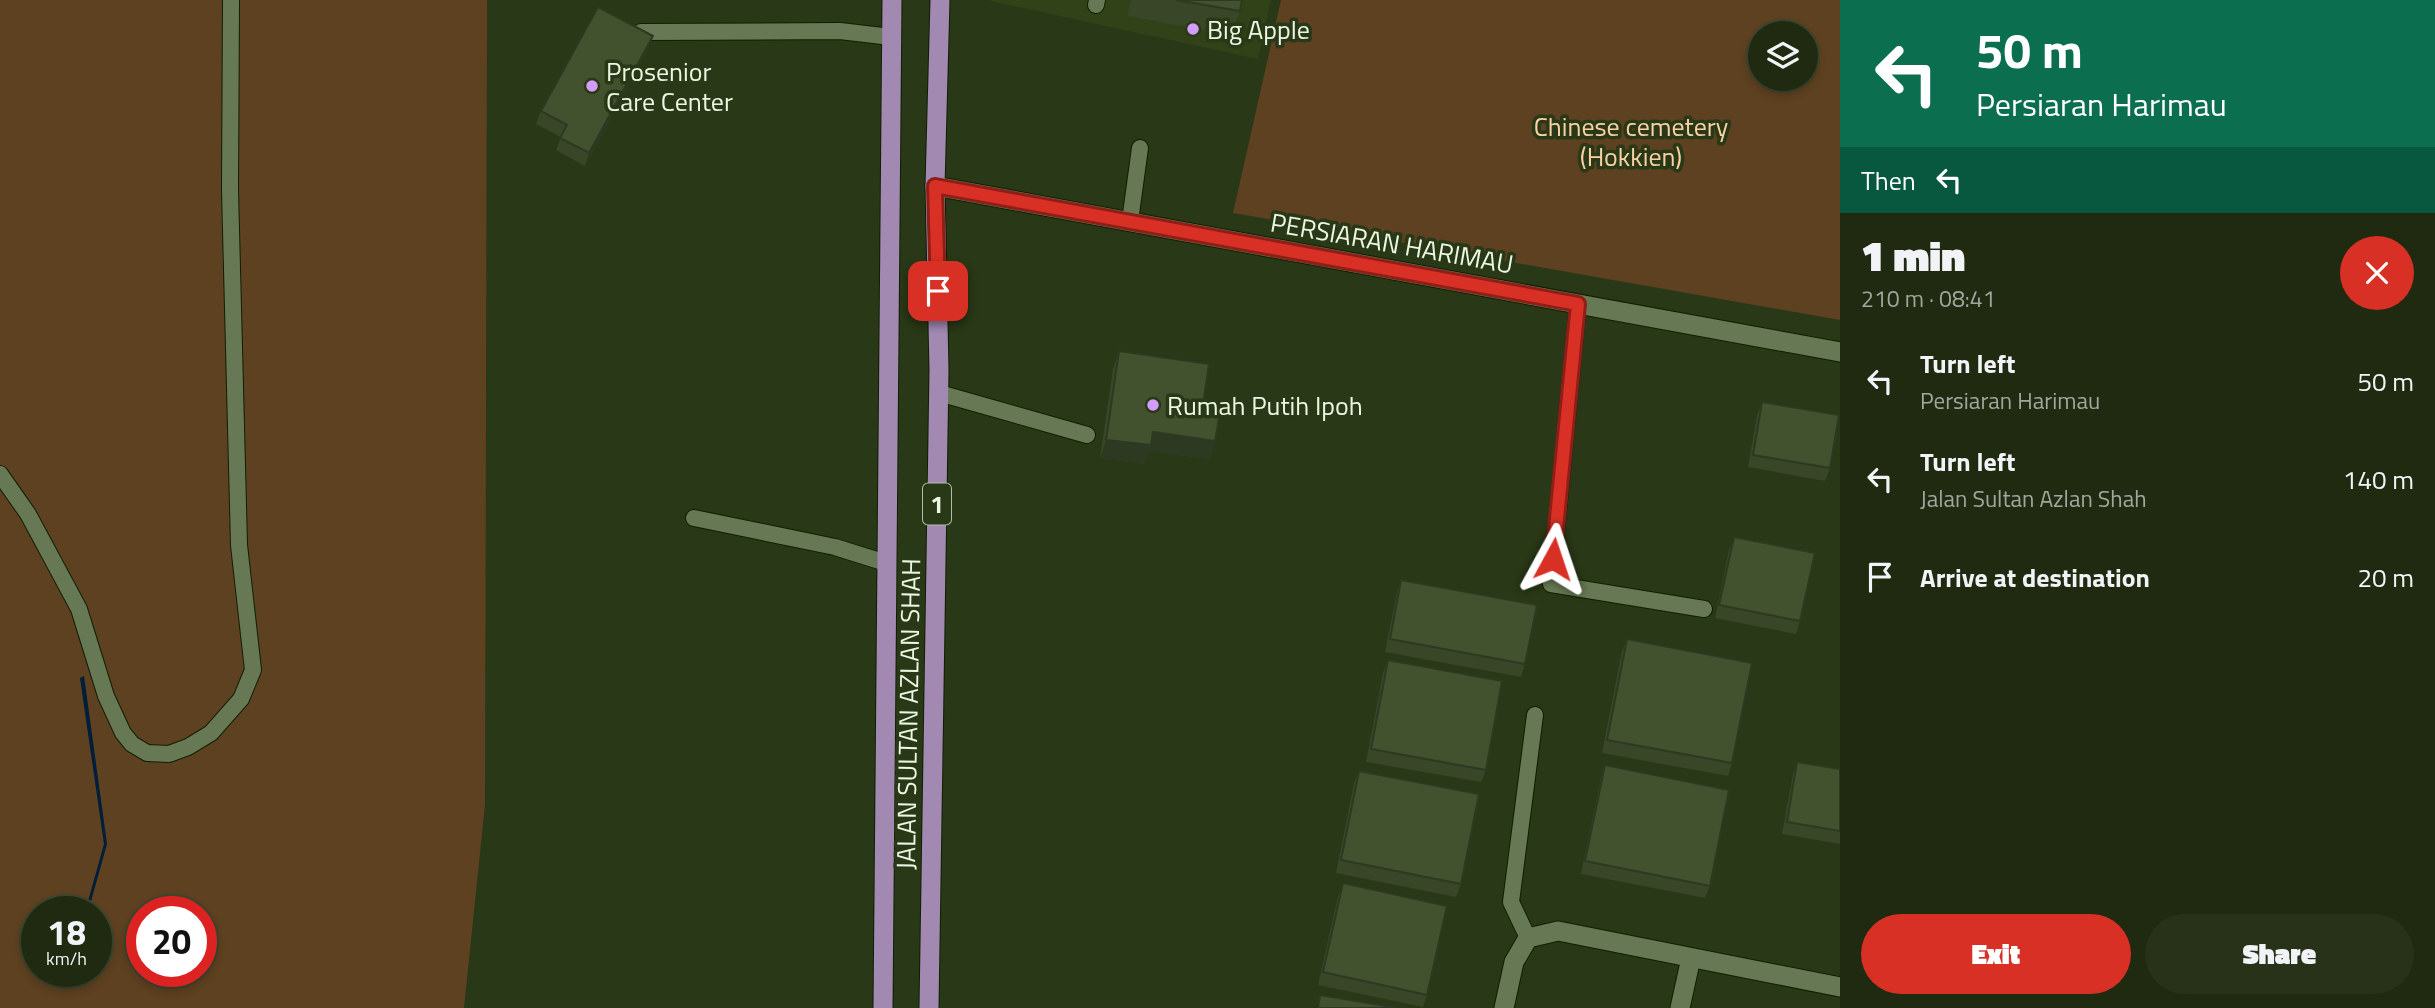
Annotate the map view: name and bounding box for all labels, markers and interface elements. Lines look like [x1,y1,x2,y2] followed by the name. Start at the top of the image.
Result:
[1207,10,1310,49] place label: Big Apple
[1976,12,2083,87] text: 50 m
[1185,21,1201,37] marker: Big Apple
[1748,21,1818,91] map controls
[1748,21,1818,91] button: layers
[1861,28,1952,119] icon: left
[606,52,733,121] place label: Prosenior Care Center
[584,78,600,94] marker: Prosenior Care Center
[1976,80,2227,128] text: Persiaran Harimau
[1534,107,1728,176] park label: Chinese cemetery (Hokkien)
[1861,161,1916,200] text: Then
[1930,161,1968,199] icon: left
[1268,202,1516,284] street label: PERSIARAN HARIMAU
[1861,223,1965,287] text: 1 min
[2340,236,2414,310] button: close
[908,261,968,321] pin
[919,272,957,310] icon: arrive
[1861,281,1996,316] text: 210 m · 08:41
[1920,344,2015,383] text: Turn left
[1861,362,1899,400] icon: left
[2357,362,2414,401] text: 50 m
[1920,383,2100,418] text: Persiaran Harimau
[1167,386,1363,425] place label: Rumah Putih Ipoh
[1145,397,1161,413] marker: Rumah Putih Ipoh
[1920,442,2015,481] text: Turn left
[1861,460,1899,498] icon: left
[2343,460,2414,499] text: 140 m
[1920,481,2147,516] text: Jalan Sultan Azlan Shah
[923,484,951,524] road number: 1
[1516,522,1590,596] position arrow
[886,558,930,870] street label: JALAN SULTAN AZLAN SHAH
[1861,558,1899,596] icon: arrive
[1920,558,2150,597] text: Arrive at destination
[2357,558,2414,597] text: 20 m
[126,896,217,987] speed limit sign: 20
[47,905,86,959] text: 18
[1861,914,2131,994] button: Exit
[2145,914,2414,994] button: Share
[46,945,87,972] text: km/h

